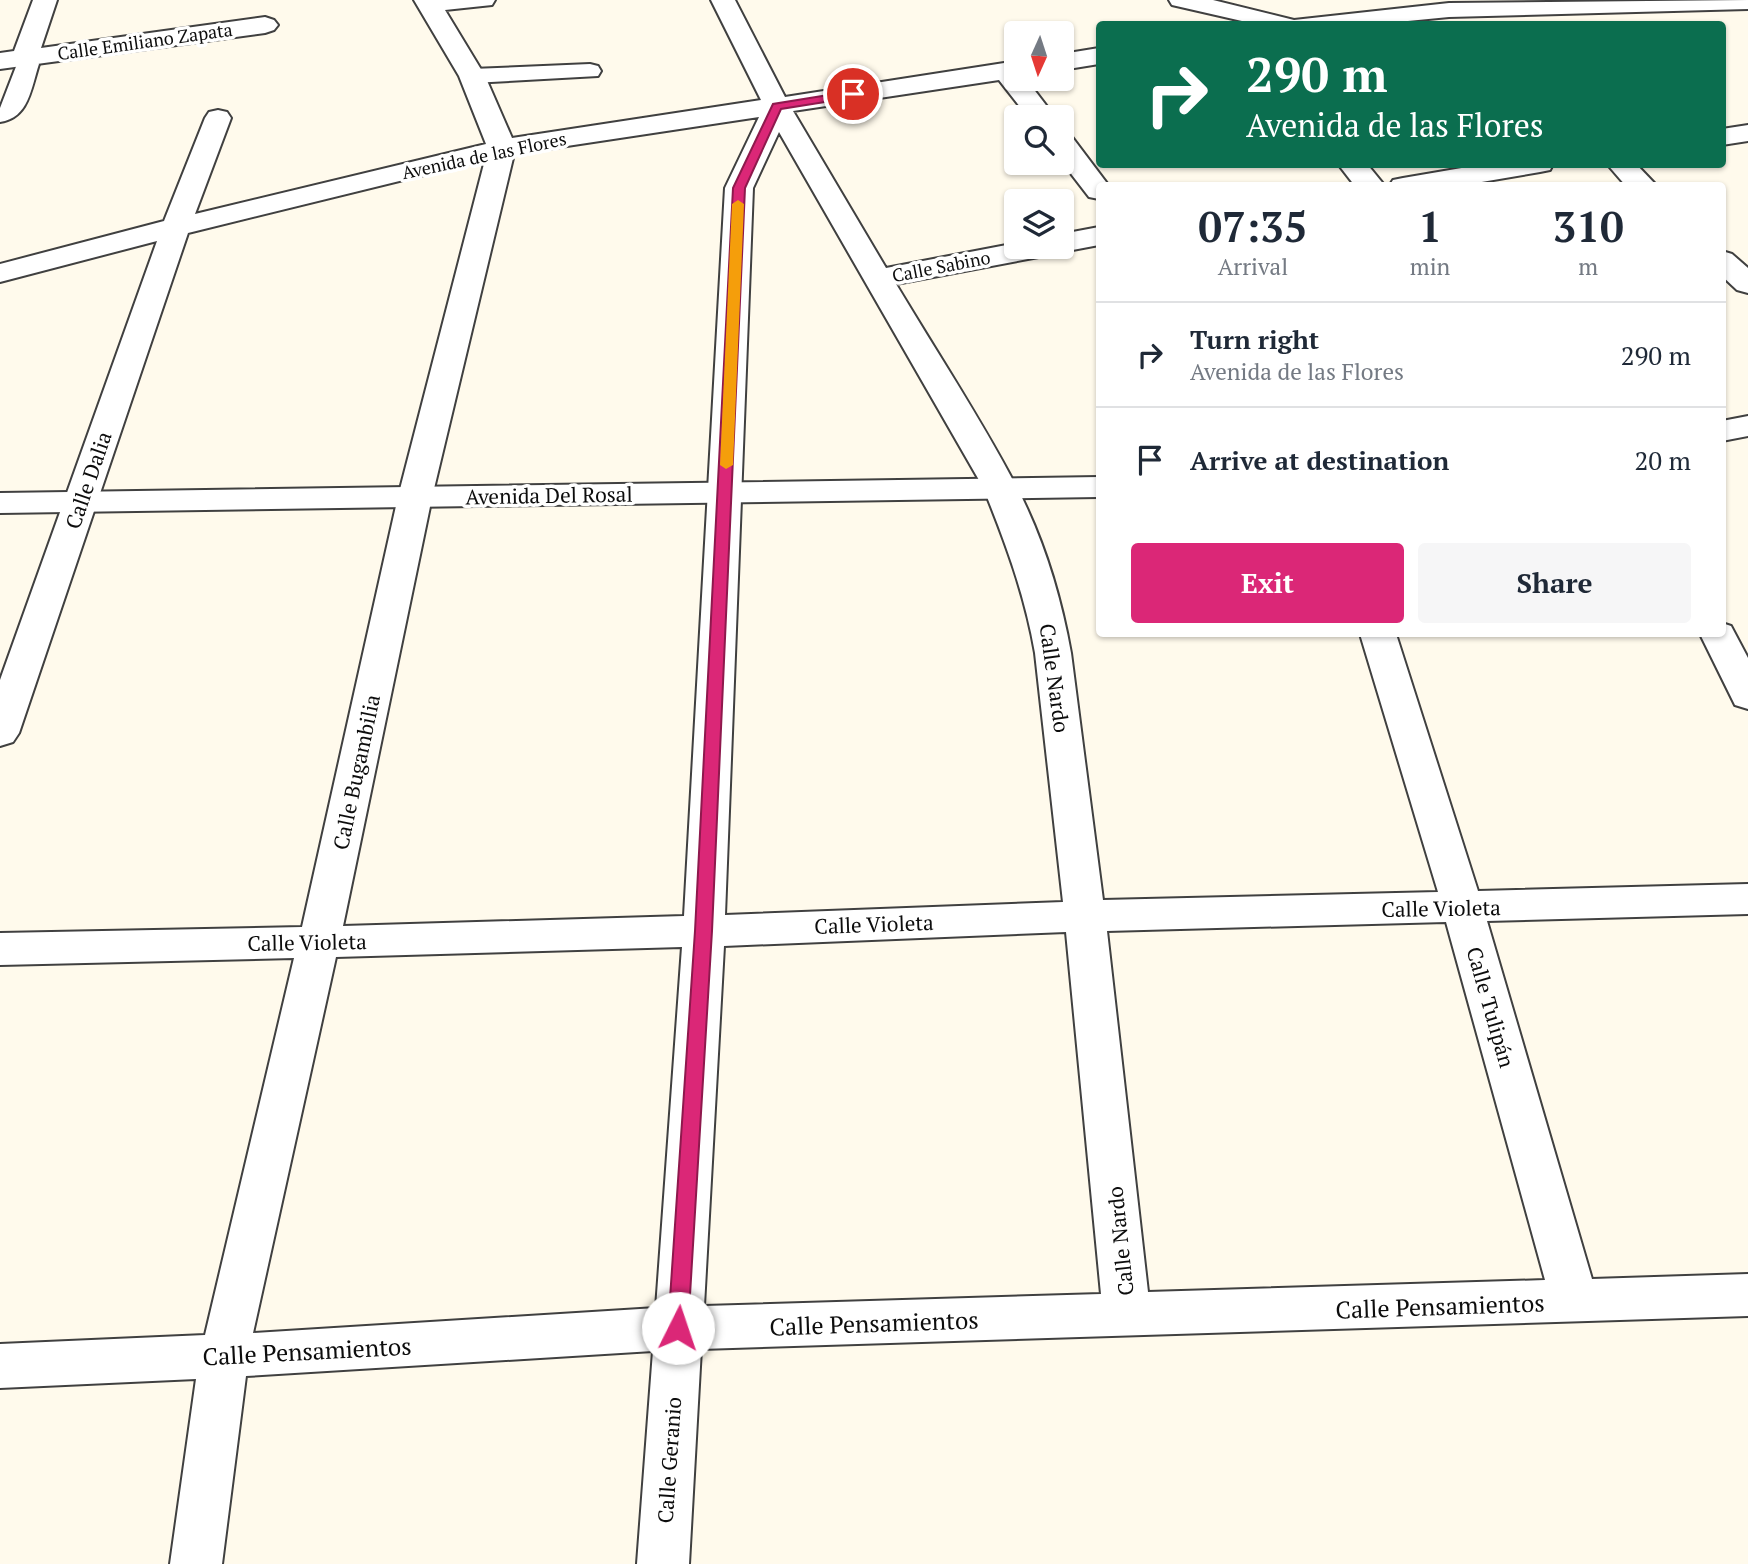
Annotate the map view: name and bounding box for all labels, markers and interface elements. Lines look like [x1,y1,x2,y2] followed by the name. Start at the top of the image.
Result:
[56,17,234,65] street label: Calle Emiliano Zapata
[1004,21,1074,91] north arrow
[1004,21,1074,259] map controls
[1246,41,1388,106] text: 290 m
[1131,49,1222,140] icon: right
[823,64,883,124] pin
[834,75,872,113] icon: arrive
[1246,104,1544,146] text: Avenida de las Flores
[1004,105,1074,175] button: search
[400,126,568,184] street label: Avenida de las Flores
[1004,189,1074,259] button: layers
[1198,198,1308,254] text: 07:35
[1418,198,1442,254] text: 1
[1553,198,1624,254] text: 310
[890,245,992,287] street label: Calle Sabino
[1218,251,1288,282] text: Arrival
[1410,251,1450,282] text: min
[1578,251,1598,282] text: m
[1190,322,1319,356] text: Turn right
[1131,336,1169,374] icon: right
[1621,338,1691,372] text: 290 m
[1190,356,1404,387] text: Avenida de las Flores
[58,427,118,532] street label: Calle Dalia
[1131,441,1169,479] icon: arrive
[1190,443,1449,477] text: Arrive at destination
[1635,443,1691,477] text: 20 m
[465,480,633,510] street label: Avenida Del Rosal
[1131,543,1404,623] button: Exit
[1418,543,1691,623] button: Share
[1033,622,1077,734] street label: Calle Nardo
[326,691,386,852] street label: Calle Bugambilia
[1381,893,1501,923] street label: Calle Violeta
[814,908,935,940] street label: Calle Violeta
[247,927,367,957] street label: Calle Violeta
[1460,943,1522,1071] street label: Calle Tulipán
[1100,1185,1140,1297] street label: Calle Nardo
[1335,1286,1545,1326] street label: Calle Pensamientos
[641,1291,715,1365] position arrow
[769,1303,979,1343] street label: Calle Pensamientos
[202,1330,412,1372] street label: Calle Pensamientos
[651,1396,687,1524] street label: Calle Geranio

